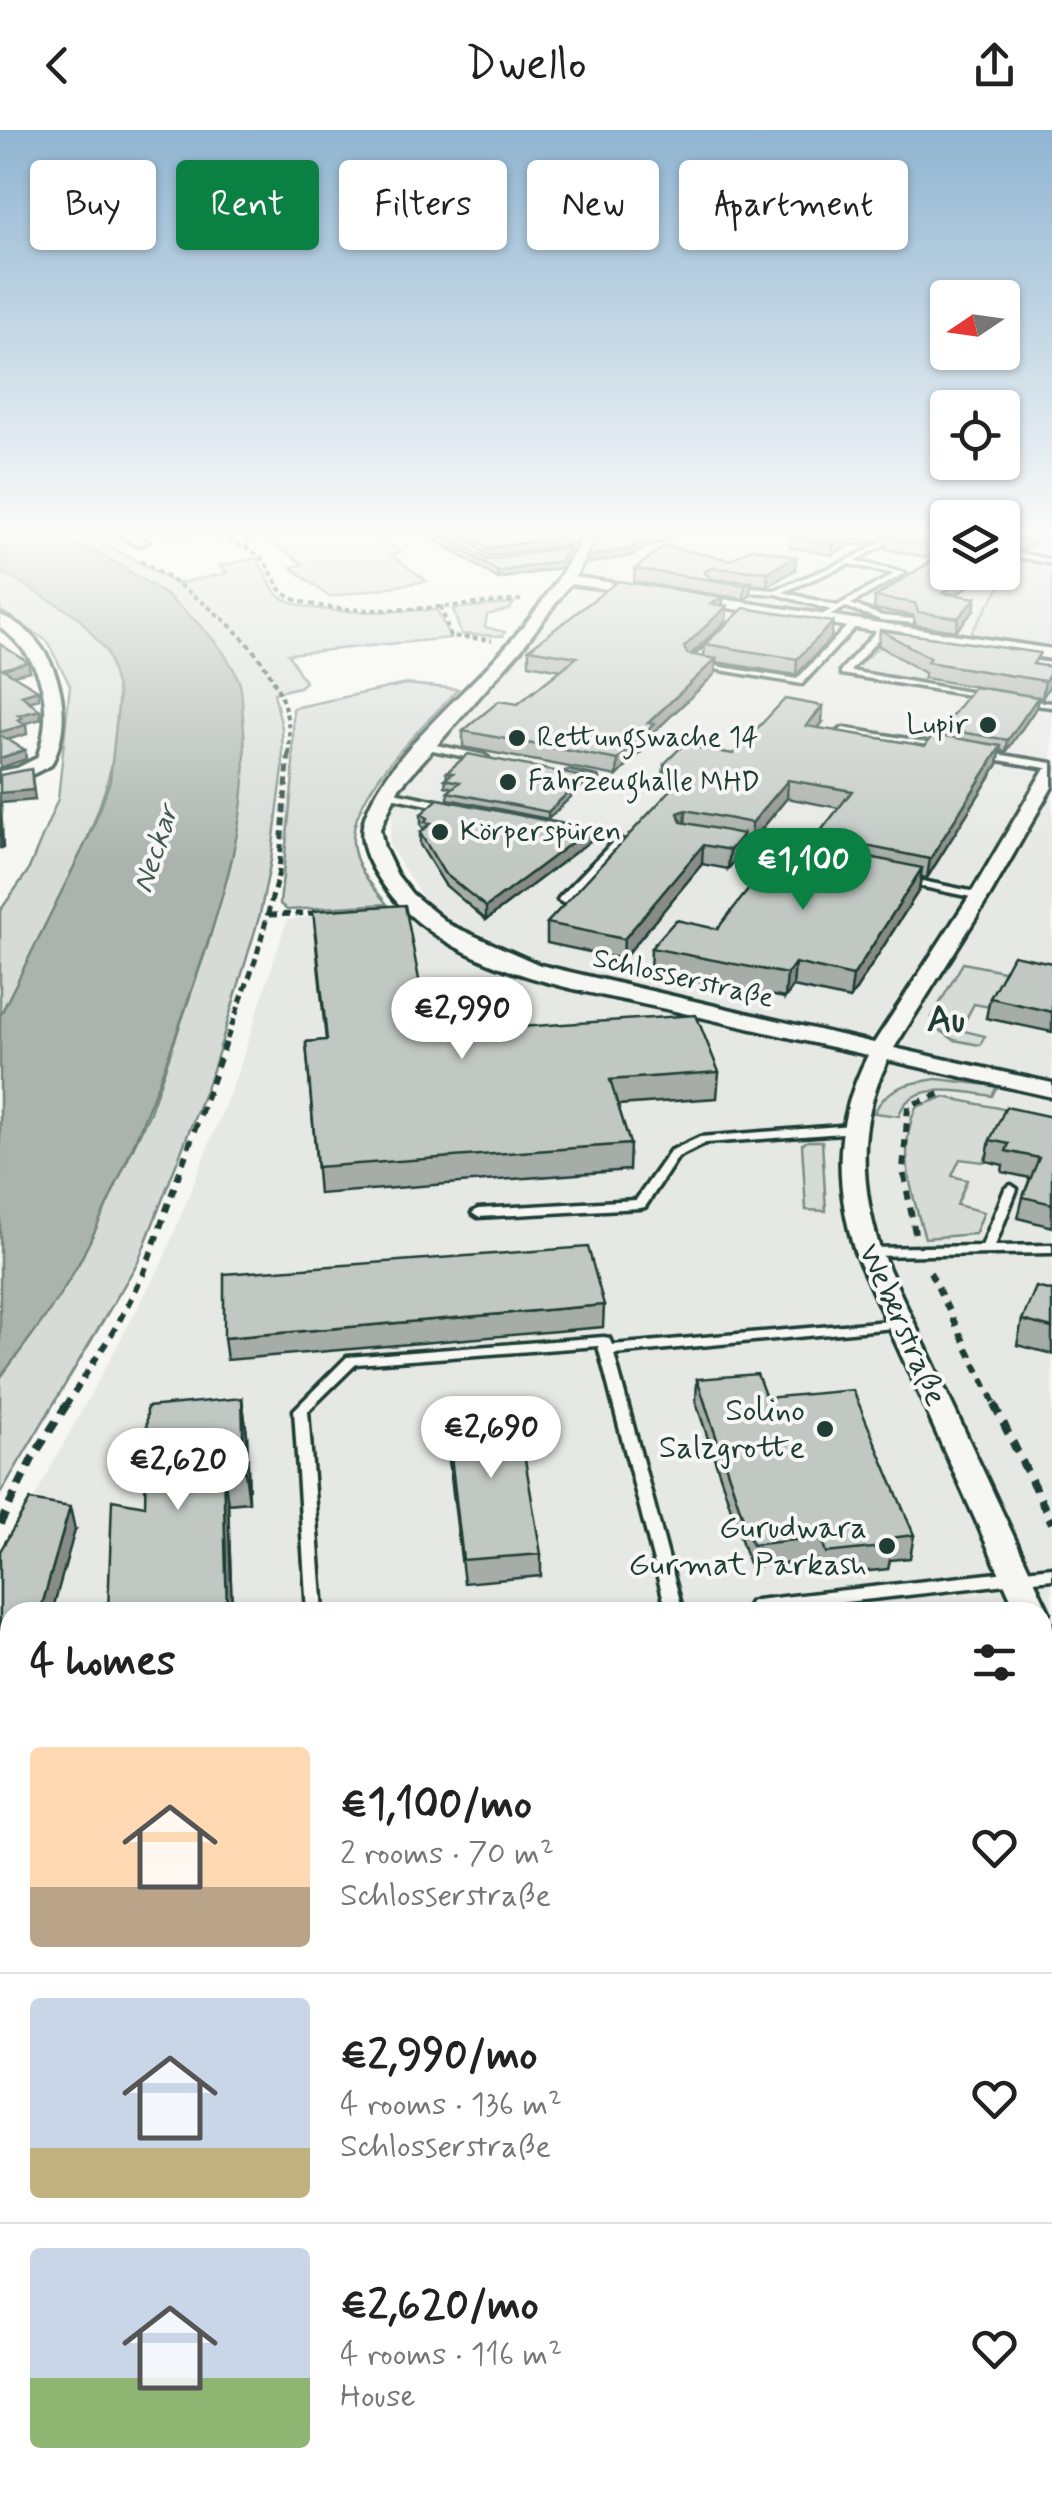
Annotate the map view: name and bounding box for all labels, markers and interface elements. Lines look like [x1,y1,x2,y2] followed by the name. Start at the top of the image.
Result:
[466,36,586,95] text: Dwello
[30,38,85,93] icon: back
[967,38,1022,93] icon: share
[30,160,156,250] chip: Buy
[176,160,319,250] chip: Rent
[339,160,507,250] chip: Filters
[527,160,659,250] chip: New
[679,160,908,250] chip: Apartment
[930,280,1020,370] north arrow
[930,280,1020,590] map controls
[930,390,1020,480] button: locate
[930,500,1020,590] button: layers
[906,707,969,744] place label: Lupir
[977,714,999,736] marker: Lupir
[537,720,758,760] place label: Rettungswache 14
[506,727,528,749] marker: Rettungswache 14
[528,764,760,804] place label: Fahrzeughalle MHD
[497,771,519,793] marker: Fahrzeughalle MHD
[124,797,189,898] water label: Neckar
[460,814,621,851] place label: Körperspüren
[429,821,451,843] marker: Körperspüren
[722,828,884,913] pin: €1,100
[756,839,850,881] text: €1,100
[589,940,777,1018] street label: Schlosserstraße
[381,977,543,1062] pin: €2,990
[413,988,511,1030] text: €2,990
[927,996,965,1045] district label: Au
[848,1237,956,1413] street label: Weberstraße
[659,1390,805,1469] place label: Solino Salzgrotte
[410,1396,572,1481] pin: €2,690
[443,1407,539,1449] text: €2,690
[814,1418,836,1440] marker: Solino Salzgrotte
[97,1428,259,1513] pin: €2,620
[129,1439,227,1481] text: €2,620
[629,1507,867,1586] place label: Gurudwara Gurmat Parkash
[876,1535,898,1557] marker: Gurudwara Gurmat Parkash
[30,1635,176,1690] text: 4 homes
[967,1635,1022,1690] icon: filters
[340,1778,532,1833] text: €1,100/mo
[110,1787,230,1907] icon: home
[967,1820,1022,1875] icon: heart
[340,1833,554,1875] text: 2 rooms · 70 m²
[340,1875,551,1917] text: Schlosserstraße
[340,2029,538,2084] text: €2,990/mo
[110,2038,230,2158] icon: home
[967,2071,1022,2126] icon: heart
[340,2084,562,2126] text: 4 rooms · 136 m²
[340,2126,551,2168] text: Schlosserstraße
[340,2279,539,2334] text: €2,620/mo
[110,2288,230,2408] icon: home
[967,2321,1022,2376] icon: heart
[340,2334,562,2376] text: 4 rooms · 116 m²
[340,2376,416,2418] text: House

